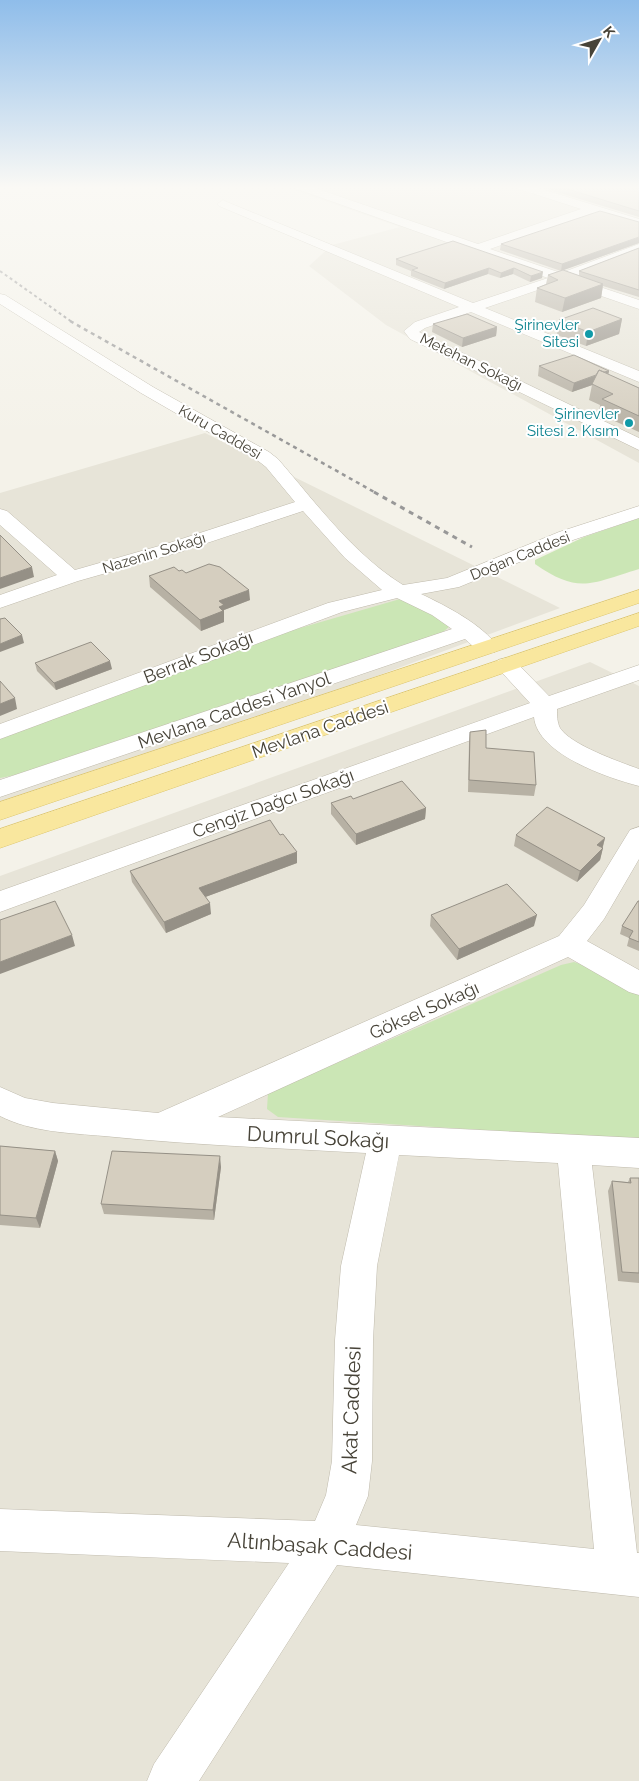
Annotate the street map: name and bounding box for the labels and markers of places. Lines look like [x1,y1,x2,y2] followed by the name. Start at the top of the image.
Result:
[515,316,580,351] place label: Şirinevler Sitesi
[583,328,595,340] marker: Şirinevler Sitesi
[527,405,620,440] place label: Şirinevler Sitesi 2. Kısım
[623,417,635,429] marker: Şirinevler Sitesi 2. Kısım

